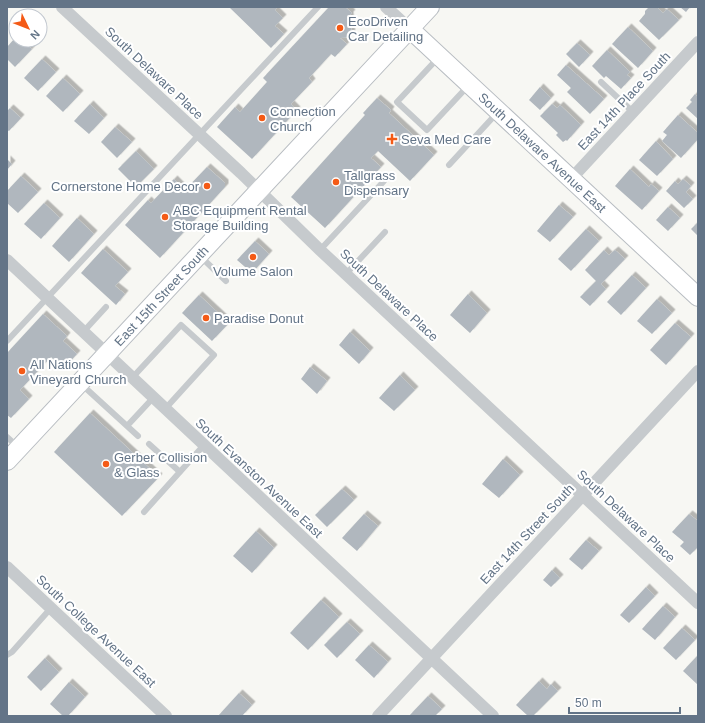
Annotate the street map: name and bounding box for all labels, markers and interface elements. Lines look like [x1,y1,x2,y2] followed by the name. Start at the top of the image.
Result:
[8,8,48,48] north arrow
[348,14,423,44] place label: EcoDriven Car Detailing
[335,23,345,33] marker: EcoDriven Car Detailing
[102,24,206,122] street label: South Delaware Place
[28,28,42,42] text: N
[575,49,673,153] street label: East 14th Place South
[476,89,610,216] street label: South Delaware Avenue East
[270,104,336,134] place label: Connection Church
[257,113,267,123] marker: Connection Church
[401,132,491,147] place label: Seva Med Care
[386,133,398,145] marker: Seva Med Care
[344,168,410,198] place label: Tallgrass Dispensary
[331,177,341,187] marker: Tallgrass Dispensary
[51,179,200,194] place label: Cornerstone Home Decor
[202,181,212,191] marker: Cornerstone Home Decor
[173,203,307,233] place label: ABC Equipment Rental Storage Building
[160,212,170,222] marker: ABC Equipment Rental Storage Building
[111,243,211,349] street label: East 15th Street South
[337,246,441,344] street label: South Delaware Place
[248,252,258,262] marker: Volume Salon
[213,264,293,279] place label: Volume Salon
[214,311,304,326] place label: Paradise Donut
[201,313,211,323] marker: Paradise Donut
[30,357,127,387] place label: All Nations Vineyard Church
[17,366,27,376] marker: All Nations Vineyard Church
[192,415,326,541] street label: South Evanston Avenue East
[114,450,207,480] place label: Gerber Collision & Glass
[101,459,111,469] marker: Gerber Collision & Glass
[574,467,678,565] street label: South Delaware Place
[477,481,577,587] street label: East 14th Street South
[33,572,159,691] street label: South College Avenue East
[569,689,680,715] scale bar
[575,696,602,710] text: 50 m

